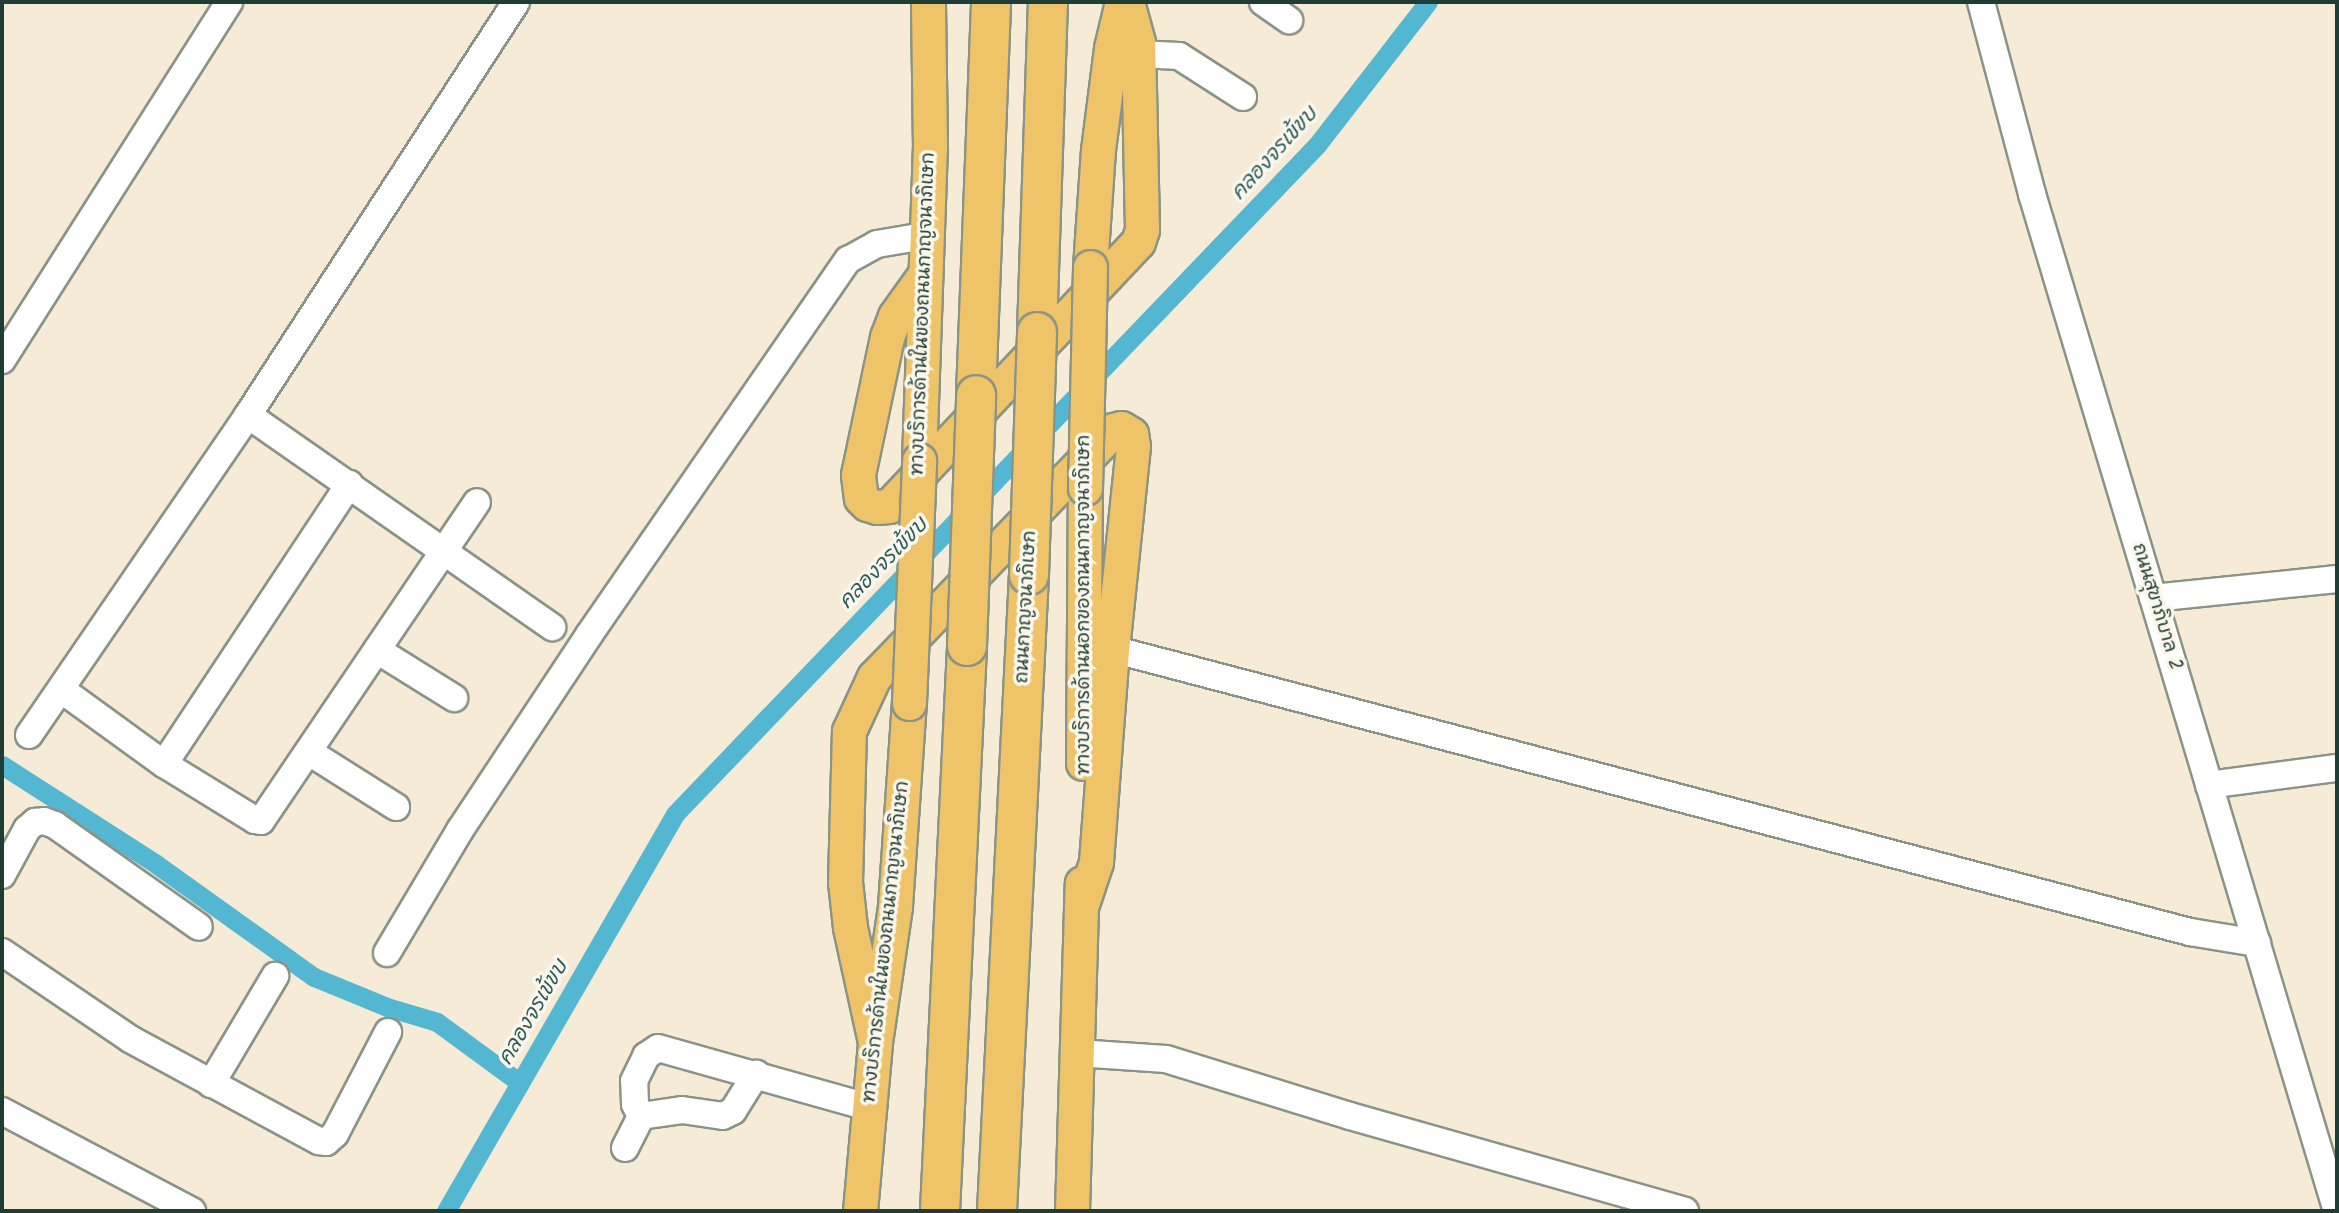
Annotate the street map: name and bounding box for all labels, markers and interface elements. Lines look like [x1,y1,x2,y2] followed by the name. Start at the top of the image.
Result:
[1227,102,1323,206] water label: คลองจรเข้ขบ
[907,152,941,476] street label: ทางบริการด้านในของถนนกาญจนาภิเษก
[1074,435,1096,775] street label: ทางบริการด้านนอกของถนนกาญจนาภิเษก
[834,513,934,615] water label: คลองจรเข้ขบ
[1012,530,1042,684] street label: ถนนกาญจนาภิเษก
[2126,541,2186,673] street label: ถนนสุขาภิบาล 2
[859,780,915,1104] street label: ทางบริการด้านในของถนนกาญจนาภิเษก
[494,956,574,1070] water label: คลองจรเข้ขบ

